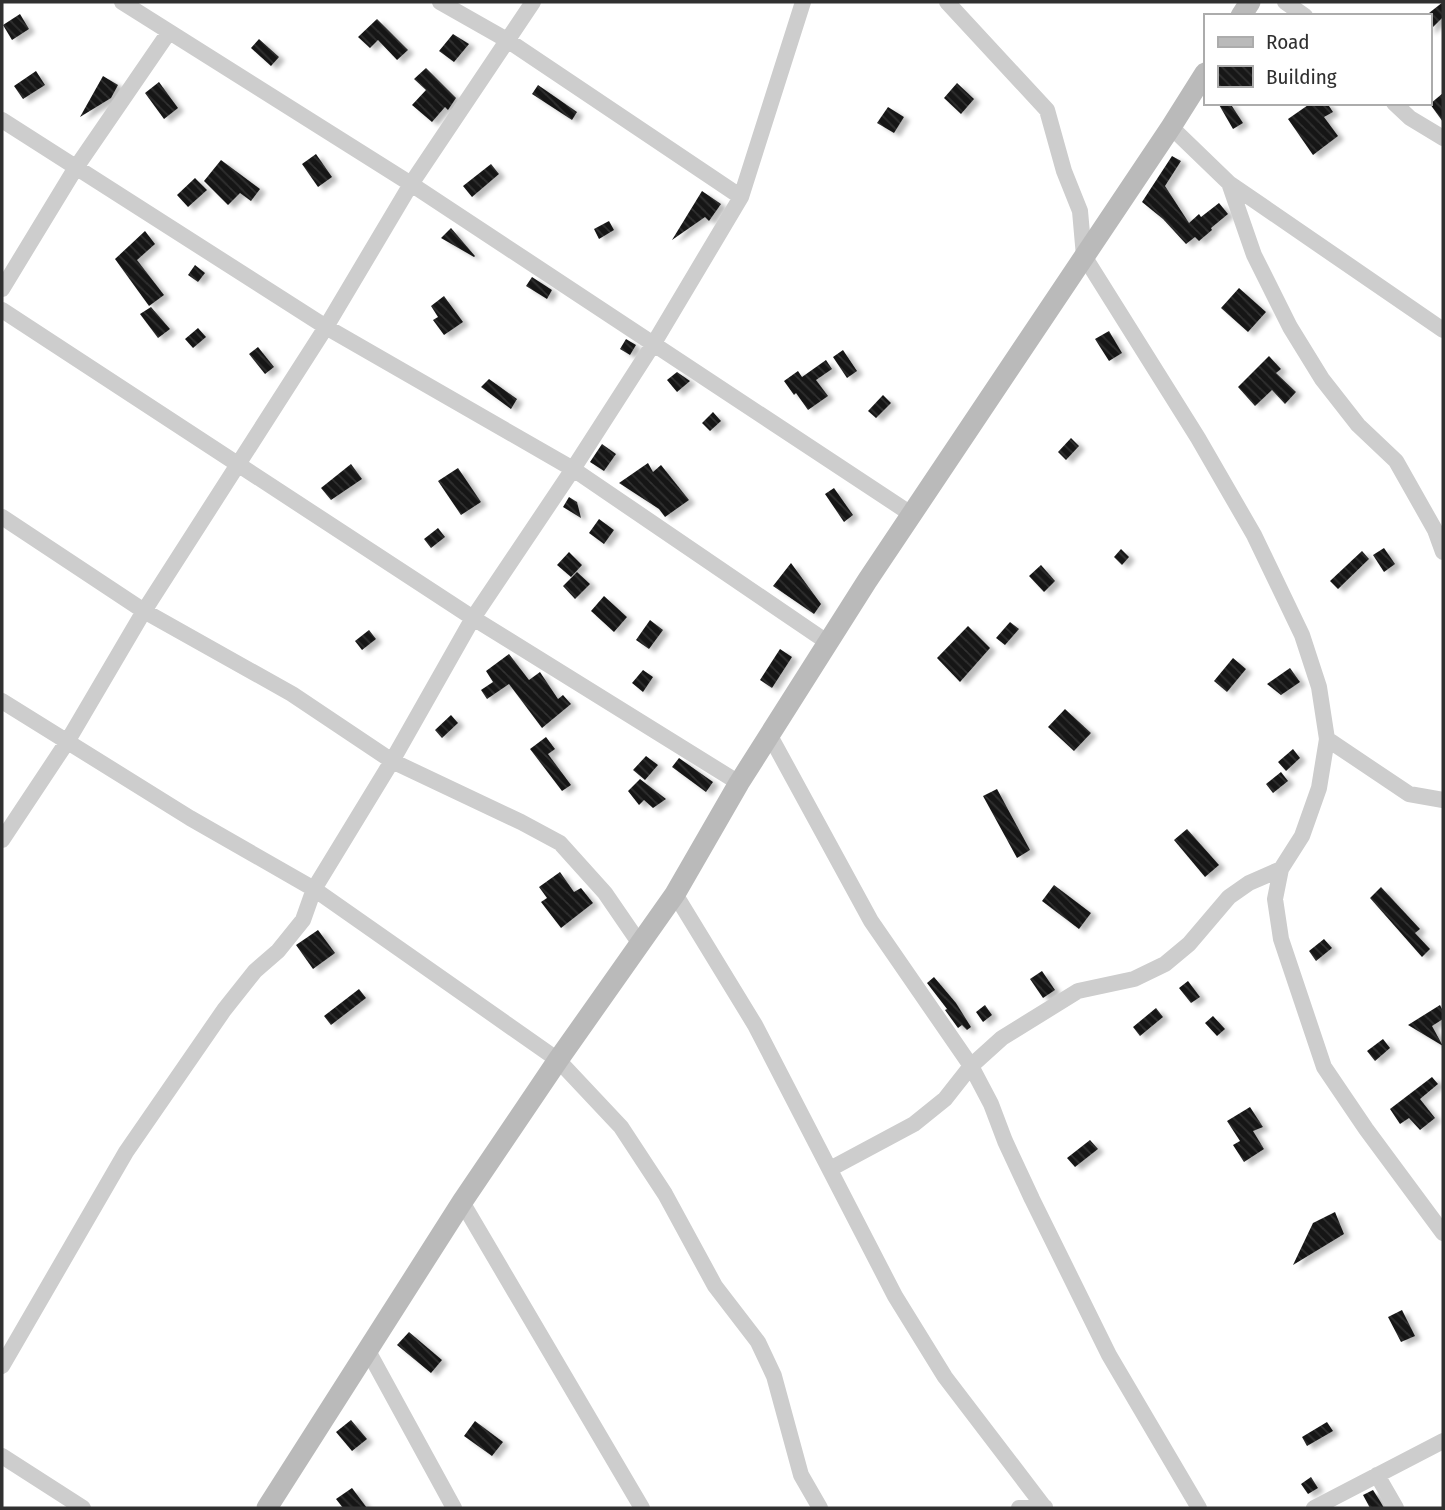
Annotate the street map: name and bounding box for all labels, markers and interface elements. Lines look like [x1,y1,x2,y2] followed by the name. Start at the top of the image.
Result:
[1204,14,1431,105] legend
[1266,29,1310,55] text: Road
[1266,64,1337,90] text: Building

